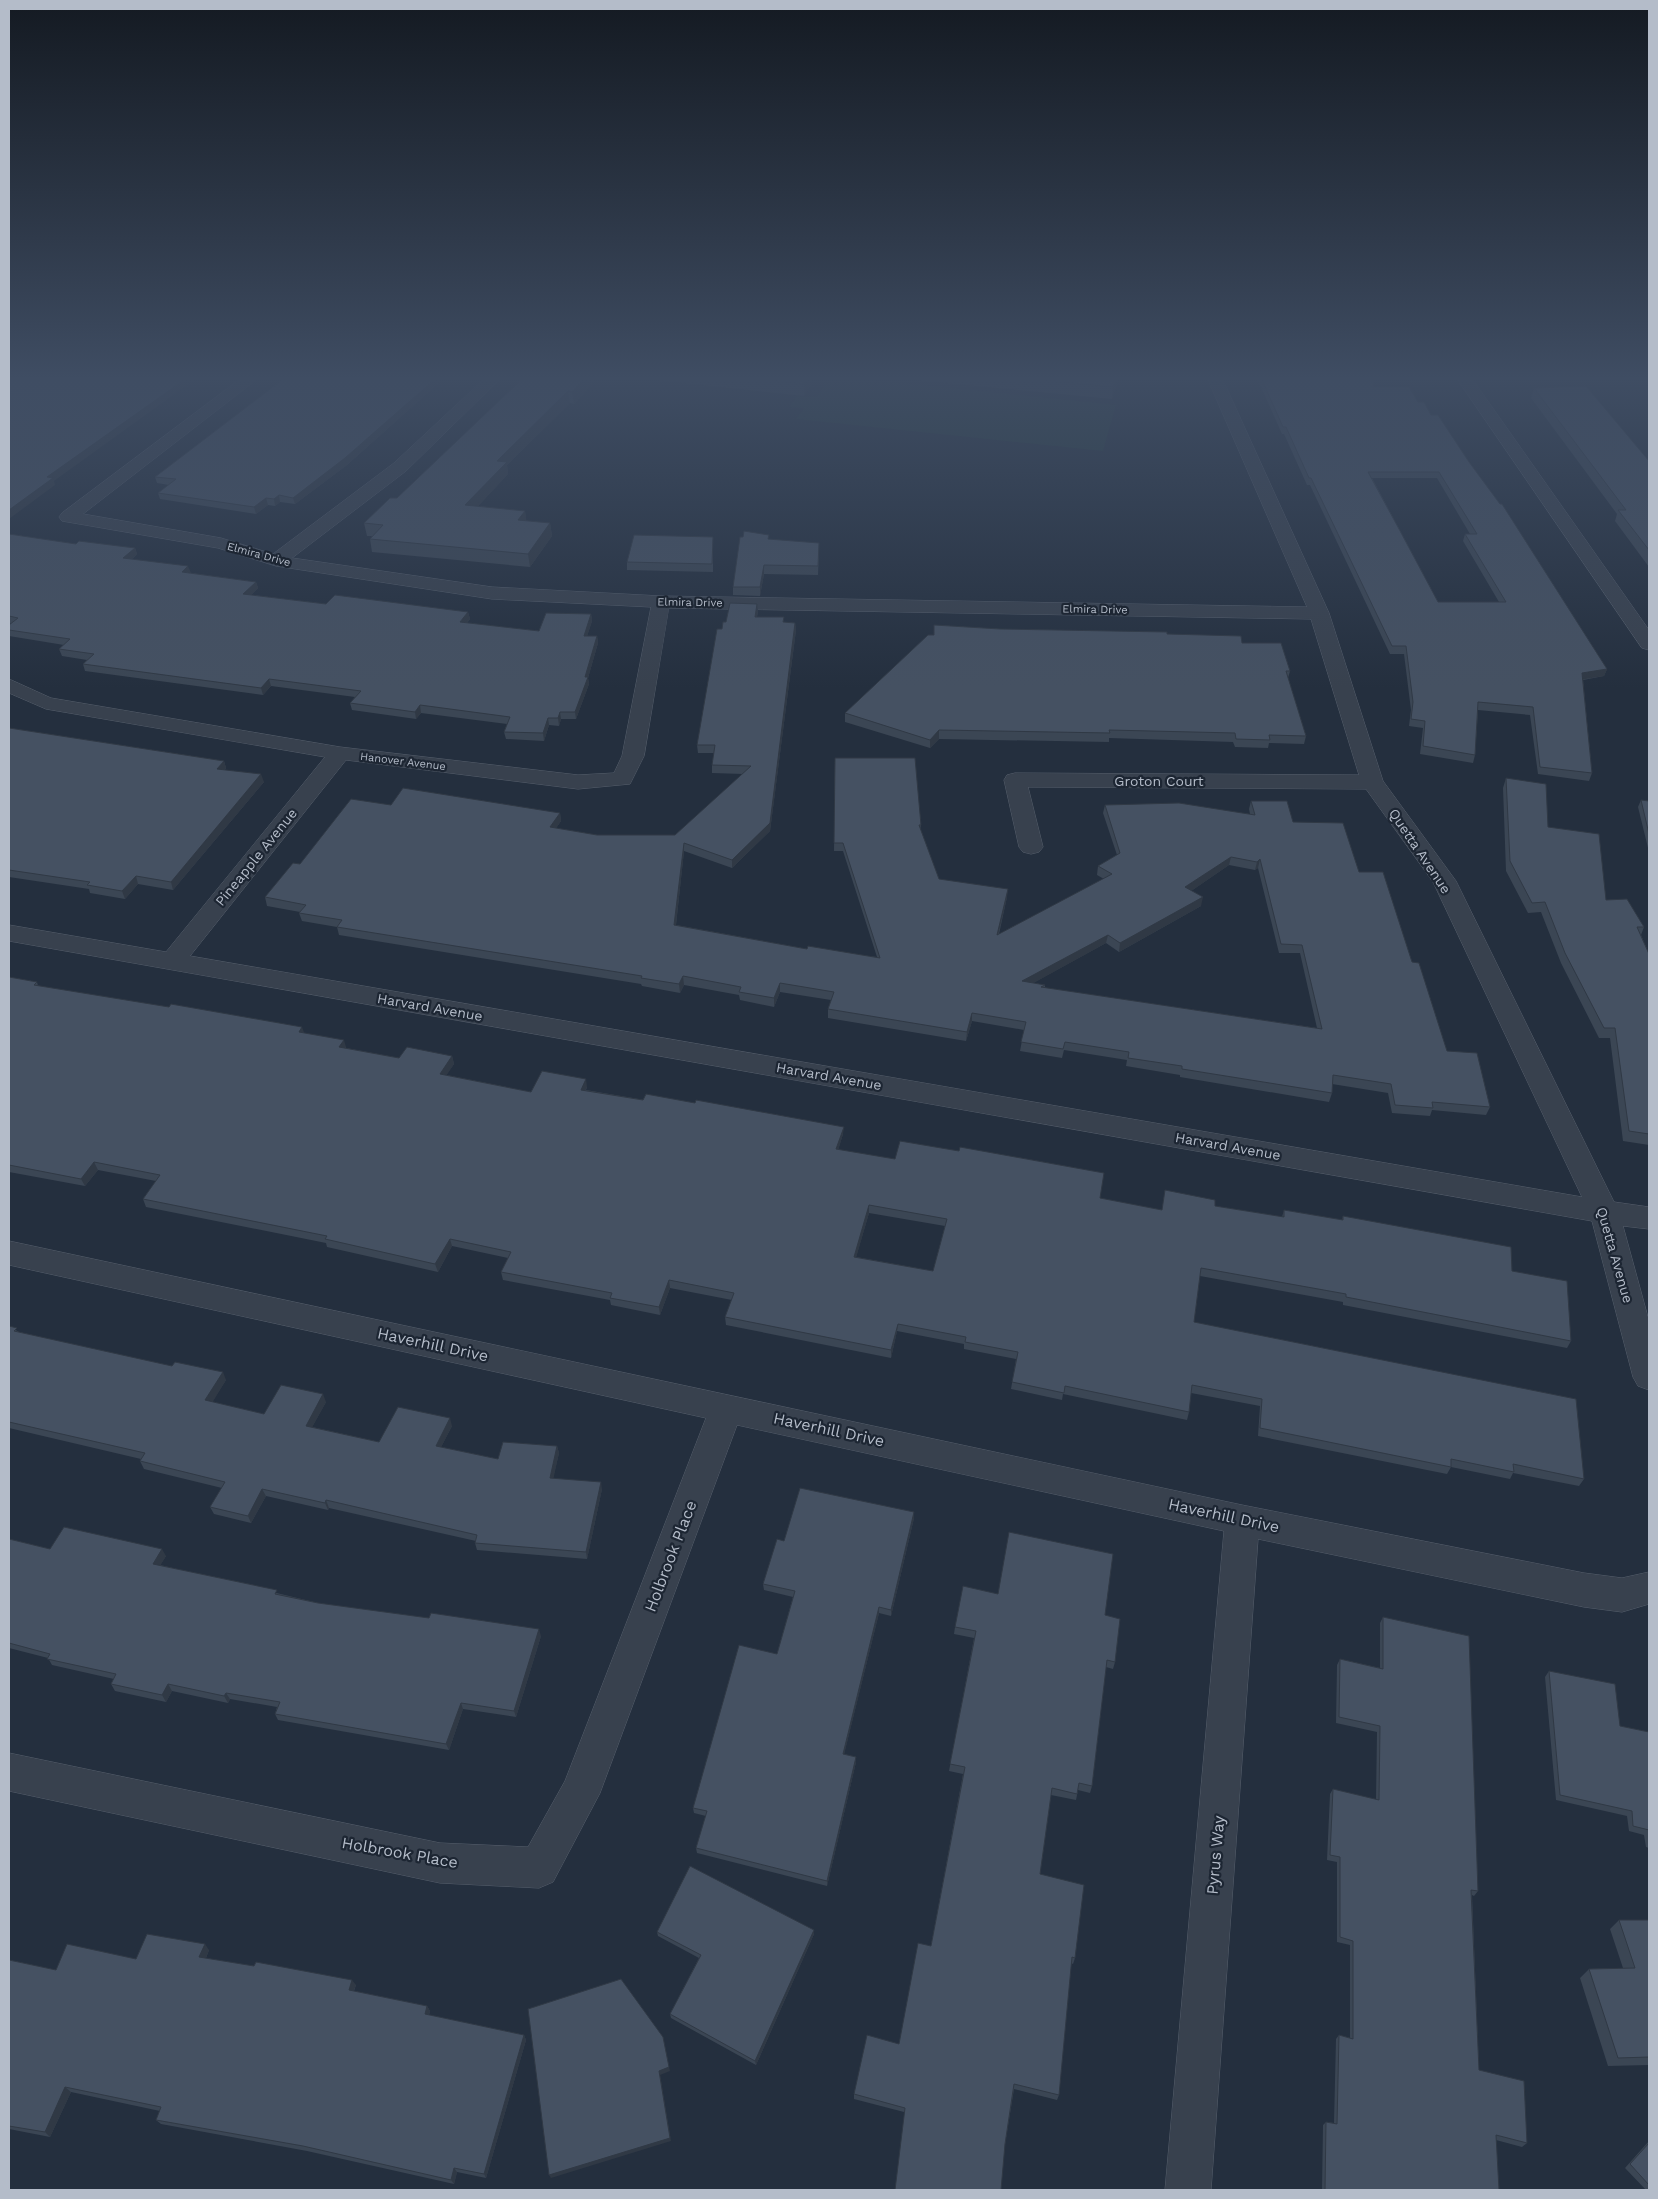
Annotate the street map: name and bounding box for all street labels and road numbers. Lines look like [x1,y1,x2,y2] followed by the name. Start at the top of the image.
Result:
[226,540,292,569] street label: Elmira Drive
[657,595,723,610] street label: Elmira Drive
[1062,602,1128,617] street label: Elmira Drive
[359,750,446,773] street label: Hanover Avenue
[1114,773,1204,789] street label: Groton Court
[212,805,300,909] street label: Pineapple Avenue
[1386,805,1454,897] street label: Quetta Avenue
[376,990,484,1024] street label: Harvard Avenue
[775,1059,883,1093] street label: Harvard Avenue
[1174,1129,1282,1163] street label: Harvard Avenue
[1594,1205,1636,1305] street label: Quetta Avenue
[376,1323,490,1366] street label: Haverhill Drive
[772,1408,886,1451] street label: Haverhill Drive
[1167,1494,1281,1537] street label: Haverhill Drive
[641,1498,700,1615] street label: Holbrook Place
[1203,1814,1228,1895] street label: Pyrus Way
[340,1833,460,1872] street label: Holbrook Place

